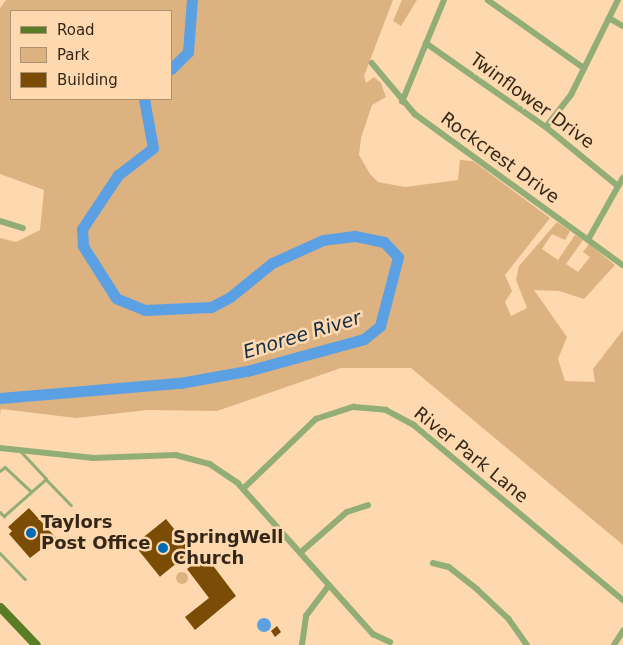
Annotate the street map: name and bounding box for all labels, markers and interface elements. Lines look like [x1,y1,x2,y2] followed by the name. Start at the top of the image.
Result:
[10,10,172,100] legend
[57,21,95,39] text: Road
[57,46,89,64] text: Park
[466,49,598,153] street label: Twinflower Drive
[57,71,118,89] text: Building
[437,108,563,208] street label: Rockcrest Drive
[240,306,364,364] water label: Enoree River
[410,402,532,508] street label: River Park Lane
[41,512,150,554] place label: Taylors Post Office
[25,527,37,539] marker: Taylors Post Office
[173,527,283,570] place label: SpringWell Church
[157,542,169,554] marker: SpringWell Church

